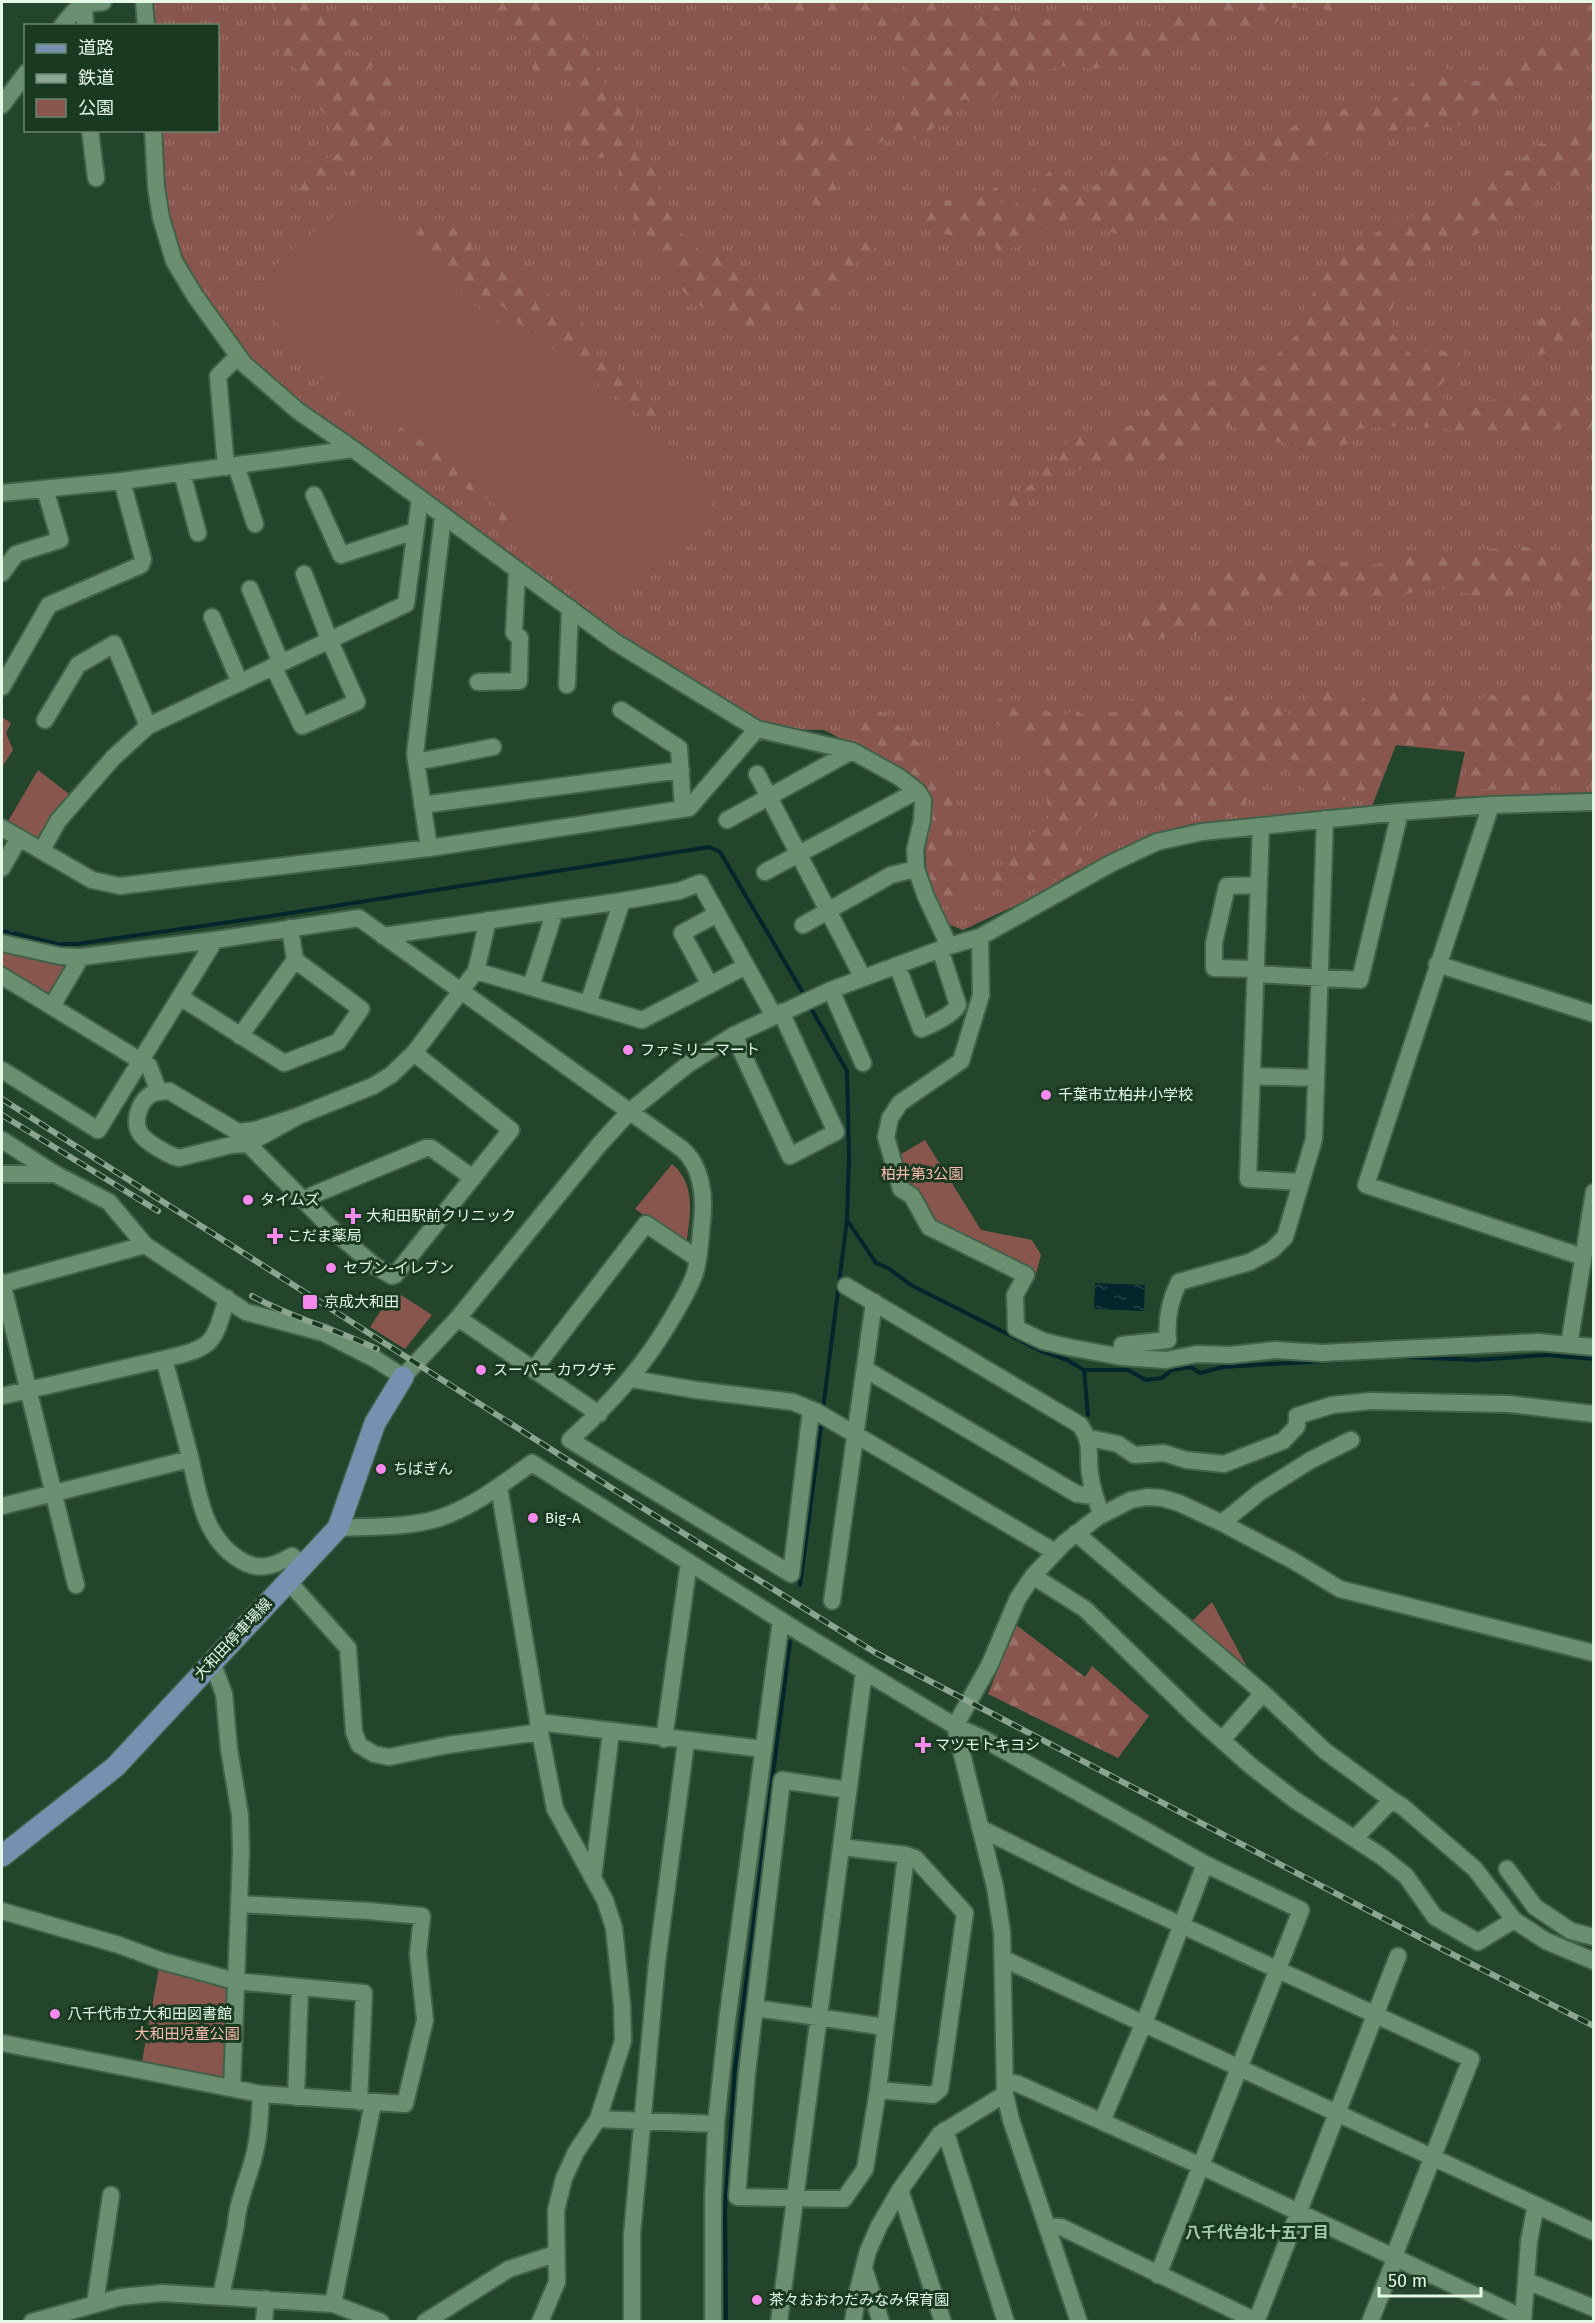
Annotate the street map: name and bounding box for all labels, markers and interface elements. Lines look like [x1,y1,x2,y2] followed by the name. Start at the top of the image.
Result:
[24,24,219,132] legend
[78,37,114,59] text: 道路
[78,67,114,89] text: 鉄道
[78,97,114,119] text: 公園
[640,1041,760,1059] place label: ファミリーマート
[621,1043,635,1057] marker: ファミリーマート
[1058,1086,1193,1104] place label: 千葉市立柏井小学校
[1039,1088,1053,1102] marker: 千葉市立柏井小学校
[881,1165,963,1183] park label: 柏井第3公園
[260,1191,320,1209] place label: タイムズ
[241,1193,255,1207] marker: タイムズ
[344,1207,362,1225] marker: 大和田駅前クリニック
[366,1207,516,1225] place label: 大和田駅前クリニック
[287,1227,362,1245] place label: こだま薬局
[268,1229,282,1243] marker: こだま薬局
[343,1259,454,1277] place label: セブン-イレブン
[324,1261,338,1275] marker: セブン-イレブン
[301,1293,319,1311] marker: 京成大和田
[324,1293,399,1311] place label: 京成大和田
[493,1361,617,1379] place label: スーパー カワグチ
[474,1363,488,1377] marker: スーパー カワグチ
[393,1460,453,1478] place label: ちばぎん
[374,1462,388,1476] marker: ちばぎん
[545,1509,581,1527] place label: Big-A
[526,1511,540,1525] marker: Big-A
[191,1594,275,1684] street label: 大和田停車場線
[935,1736,1040,1754] place label: マツモトキヨシ
[916,1738,930,1752] marker: マツモトキヨシ
[67,2005,232,2023] place label: 八千代市立大和田図書館
[48,2007,62,2021] marker: 八千代市立大和田図書館
[134,2025,240,2043] park label: 大和田児童公園
[1185,2223,1329,2242] district label: 八千代台北十五丁目
[1379,2260,1481,2298] scale bar
[1388,2270,1427,2292] text: 50 m
[769,2291,949,2309] place label: 茶々おおわだみなみ保育園
[750,2293,764,2307] marker: 茶々おおわだみなみ保育園

